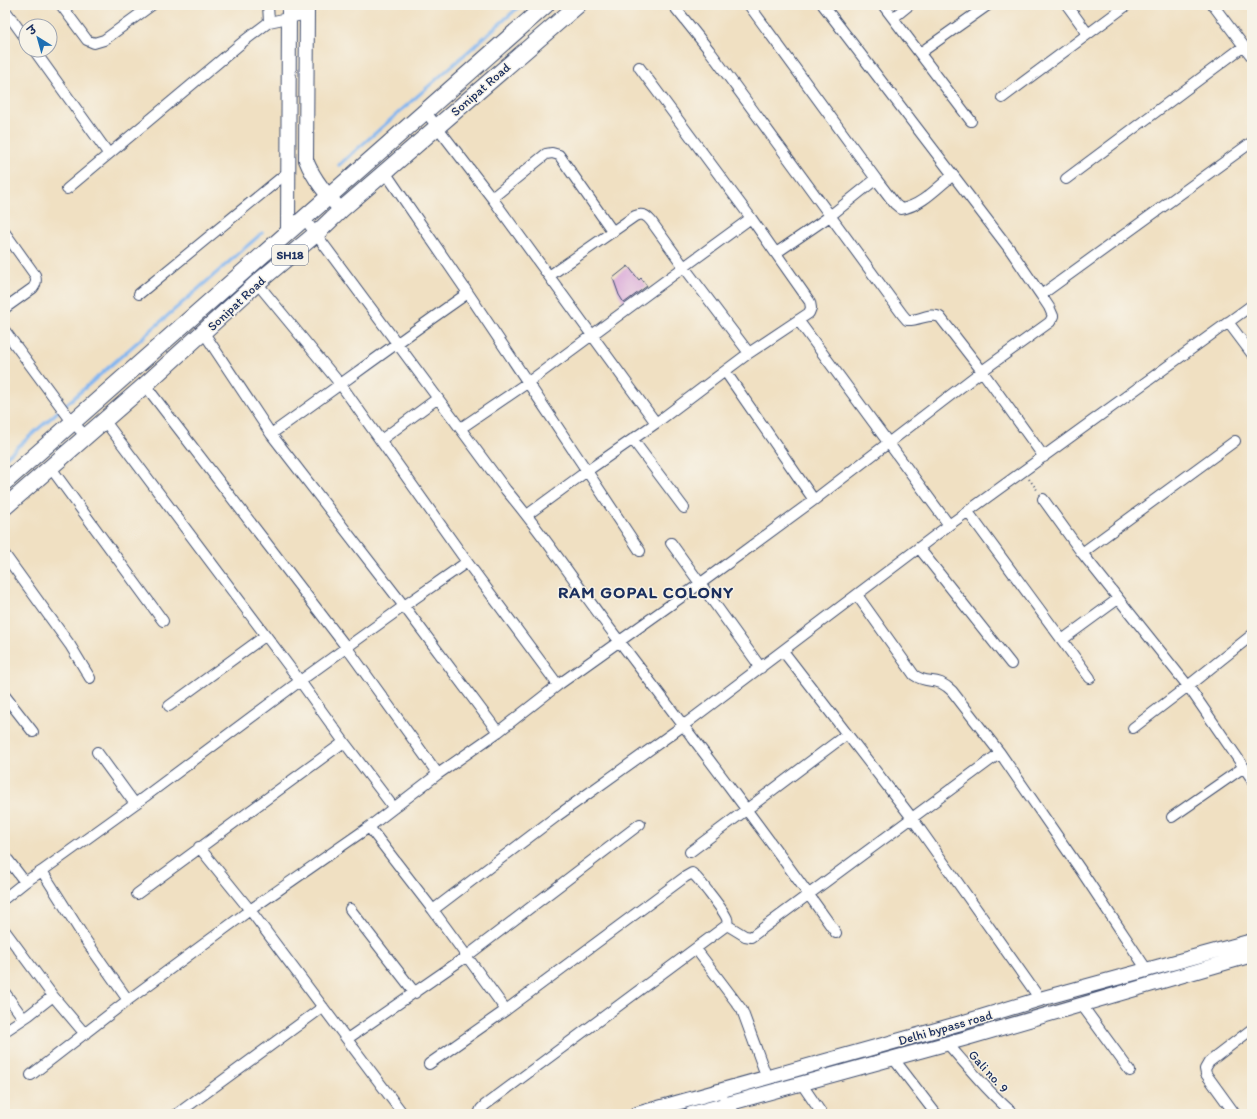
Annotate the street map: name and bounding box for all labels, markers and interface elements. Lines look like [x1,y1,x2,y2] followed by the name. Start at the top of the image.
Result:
[18,18,58,58] north arrow
[25,22,40,38] text: उ
[448,60,513,119] street label: Sonipat Road
[272,245,308,265] road number: SH18
[204,273,268,334] street label: Sonipat Road
[558,582,734,602] district label: RAM GOPAL COLONY
[896,1007,994,1048] street label: Delhi bypass road
[966,1047,1012,1096] street label: Gali no. 9

